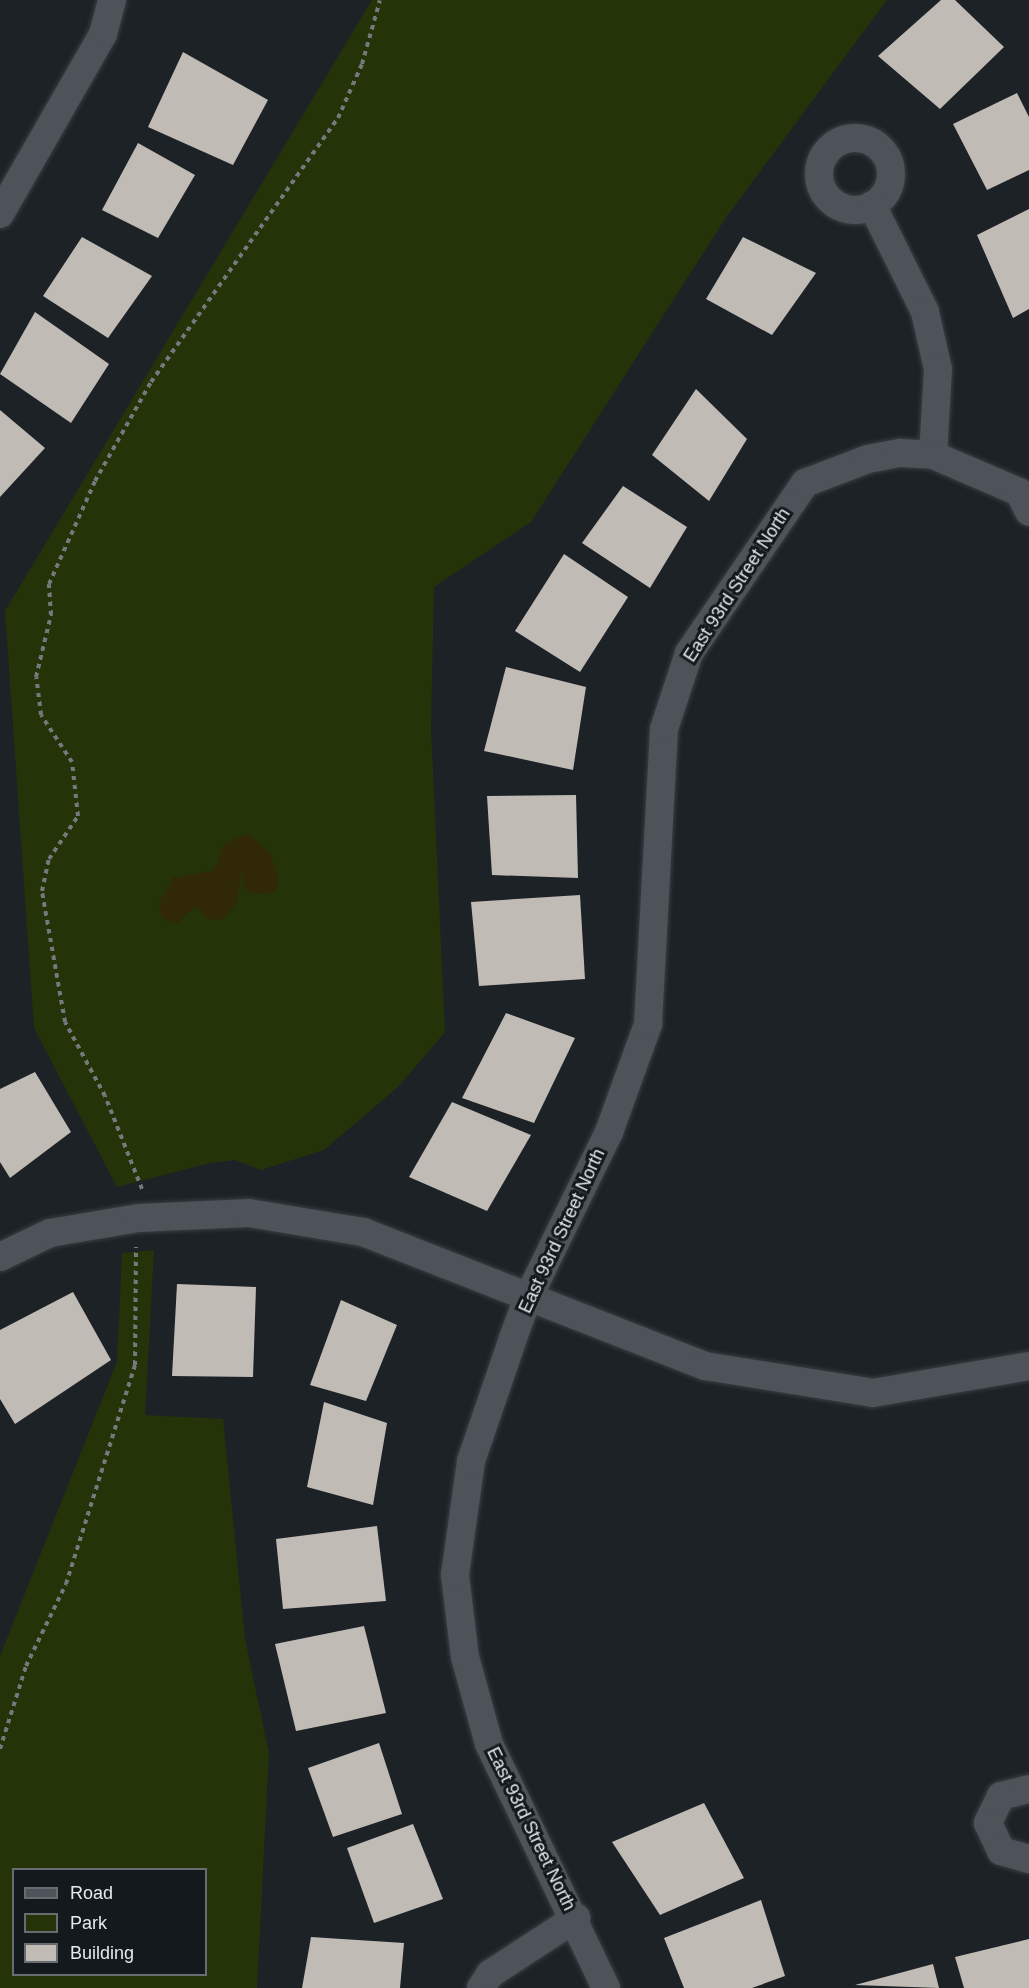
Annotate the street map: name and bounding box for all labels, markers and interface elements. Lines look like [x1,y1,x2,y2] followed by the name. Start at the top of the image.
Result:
[679,504,795,666] street label: East 93rd Street North
[514,1145,610,1317] street label: East 93rd Street North
[482,1744,580,1914] street label: East 93rd Street North
[12,1868,207,1976] legend
[70,1883,113,1903] text: Road
[70,1913,107,1933] text: Park
[70,1943,134,1963] text: Building

